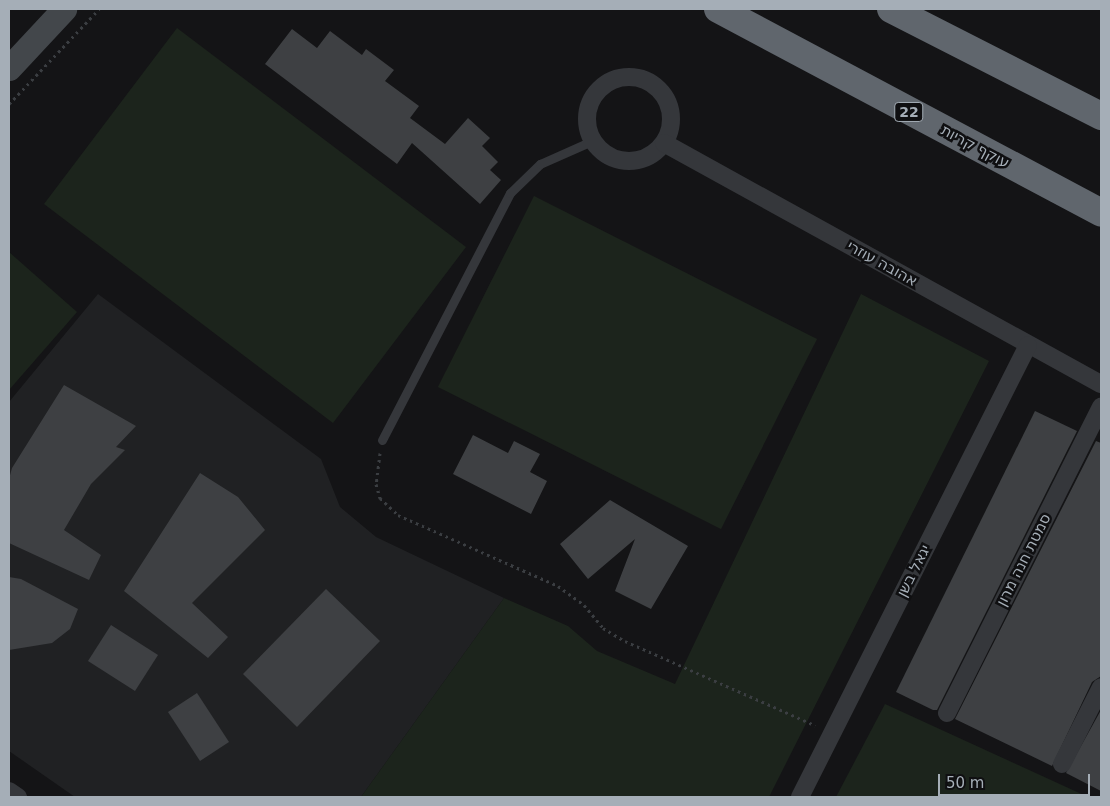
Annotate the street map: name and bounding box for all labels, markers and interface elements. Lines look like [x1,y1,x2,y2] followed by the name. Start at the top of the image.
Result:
[894,100,924,124] road number: 22
[938,121,1012,173] street label: עוקף קריות
[844,237,920,291] street label: אהובה עוזרי
[993,511,1055,609] street label: סמטת חנה מרון
[893,542,935,600] street label: יגאל בשן
[940,764,1092,796] scale bar
[946,774,984,792] text: 50 m

